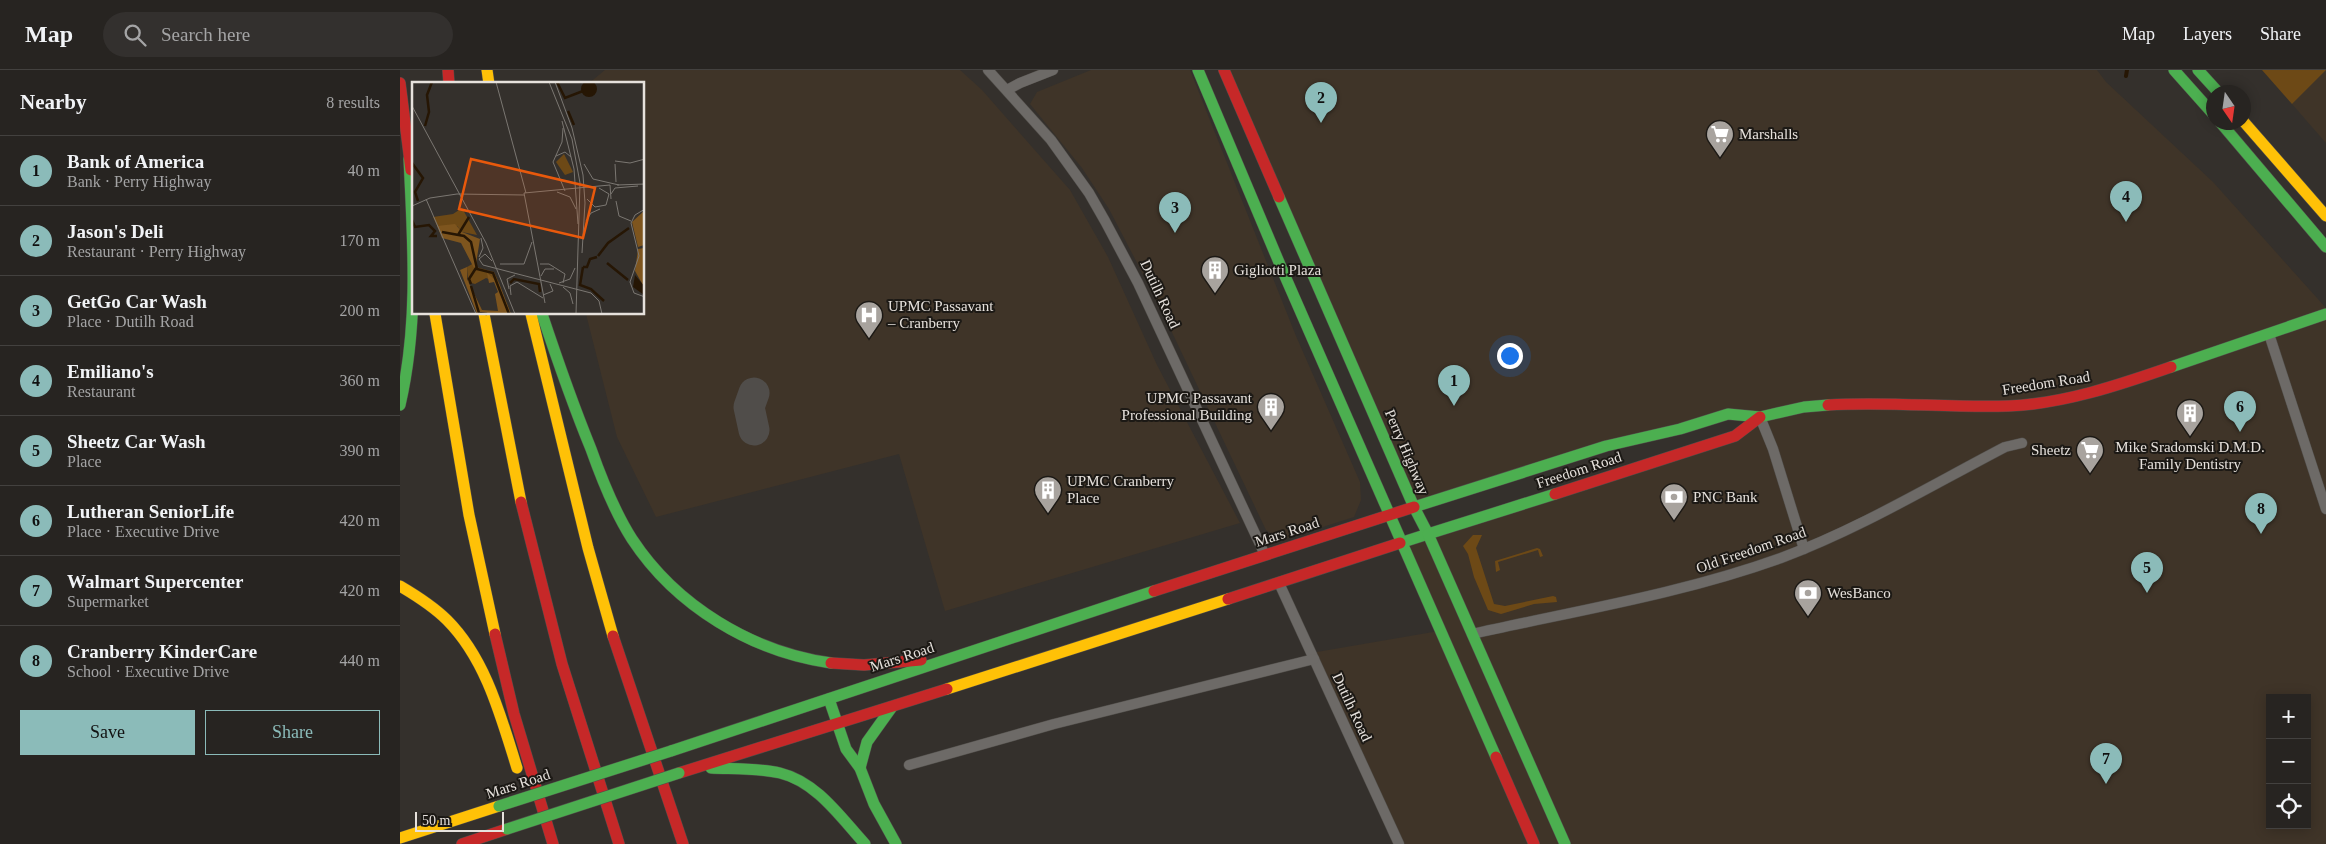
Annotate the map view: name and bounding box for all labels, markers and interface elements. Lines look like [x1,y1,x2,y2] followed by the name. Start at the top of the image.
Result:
[103,12,453,57] search box
[25,21,73,47] text: Map
[121,21,149,49] icon: search
[161,24,250,45] text: Search here
[2122,24,2155,44] text: Map
[2183,24,2232,44] text: Layers
[2260,24,2301,44] text: Share
[412,82,645,315] inset map
[1305,82,1337,123] pin: 2
[2206,85,2251,130] north arrow
[20,90,87,114] text: Nearby
[326,94,380,111] text: 8 results
[1705,119,1735,158] supermarket icon: Marshalls
[1739,126,1798,142] place label: Marshalls
[67,151,204,172] text: Bank of America
[32,162,40,179] text: 1
[348,162,380,179] text: 40 m
[67,173,211,190] text: Bank · Perry Highway
[2110,181,2142,222] pin: 4
[1159,192,1191,233] pin: 3
[67,221,164,242] text: Jason's Deli
[32,232,40,249] text: 2
[340,232,380,249] text: 170 m
[67,243,246,260] text: Restaurant · Perry Highway
[1200,255,1230,294] building icon: Gigliotti Plaza
[1137,257,1183,331] street label: Dutilh Road
[1234,262,1321,278] place label: Gigliotti Plaza
[67,291,207,312] text: GetGo Car Wash
[887,298,994,331] place label: UPMC Passavant – Cranberry
[854,300,884,339] hospital icon: UPMC Passavant – Cranberry
[32,302,40,319] text: 3
[340,302,380,319] text: 200 m
[67,313,194,330] text: Place · Dutilh Road
[1497,343,1523,369] your location
[67,361,154,382] text: Emiliano's
[1438,365,1470,406] pin: 1
[2001,368,2092,398] street label: Freedom Road
[32,372,40,389] text: 4
[340,372,380,389] text: 360 m
[67,383,135,400] text: Restaurant
[1122,390,1253,423] place label: UPMC Passavant Professional Building
[2224,391,2256,432] pin: 6
[1256,392,1286,431] building icon: UPMC Passavant Professional Building
[2175,398,2205,437] building icon: Mike Sradomski D.M.D. Family Dentistry
[1382,407,1432,498] street label: Perry Highway
[67,431,206,452] text: Sheetz Car Wash
[2075,435,2105,474] supermarket icon: Sheetz
[2115,439,2265,472] place label: Mike Sradomski D.M.D. Family Dentistry
[32,442,40,459] text: 5
[340,442,380,459] text: 390 m
[2031,442,2071,458] place label: Sheetz
[1534,449,1624,491] street label: Freedom Road
[67,453,102,470] text: Place
[1067,473,1175,506] place label: UPMC Cranberry Place
[1033,475,1063,514] building icon: UPMC Cranberry Place
[1659,482,1689,521] bank icon: PNC Bank
[1693,489,1758,505] place label: PNC Bank
[2245,493,2277,534] pin: 8
[67,501,234,522] text: Lutheran SeniorLife
[32,512,40,529] text: 6
[340,512,380,529] text: 420 m
[1253,514,1321,550] street label: Mars Road
[67,523,219,540] text: Place · Executive Drive
[1694,524,1808,576] street label: Old Freedom Road
[2131,552,2163,593] pin: 5
[67,571,243,592] text: Walmart Supercenter
[1793,578,1823,617] bank icon: WesBanco
[32,582,40,599] text: 7
[340,582,380,599] text: 420 m
[1827,585,1891,601] place label: WesBanco
[67,593,149,610] text: Supermarket
[868,639,936,675] street label: Mars Road
[67,641,257,662] text: Cranberry KinderCare
[32,652,40,669] text: 8
[340,652,380,669] text: 440 m
[67,663,229,680] text: School · Executive Drive
[1329,670,1375,744] street label: Dutilh Road
[2266,694,2311,829] map controls
[2266,694,2311,739] button: +
[20,710,195,755] button: Save
[205,710,380,755] button: Share
[2266,739,2311,784] button: −
[2090,743,2122,784] pin: 7
[484,766,552,802] street label: Mars Road
[2266,784,2311,829] button: locate
[415,809,504,832] scale bar
[422,813,450,828] text: 50 m

